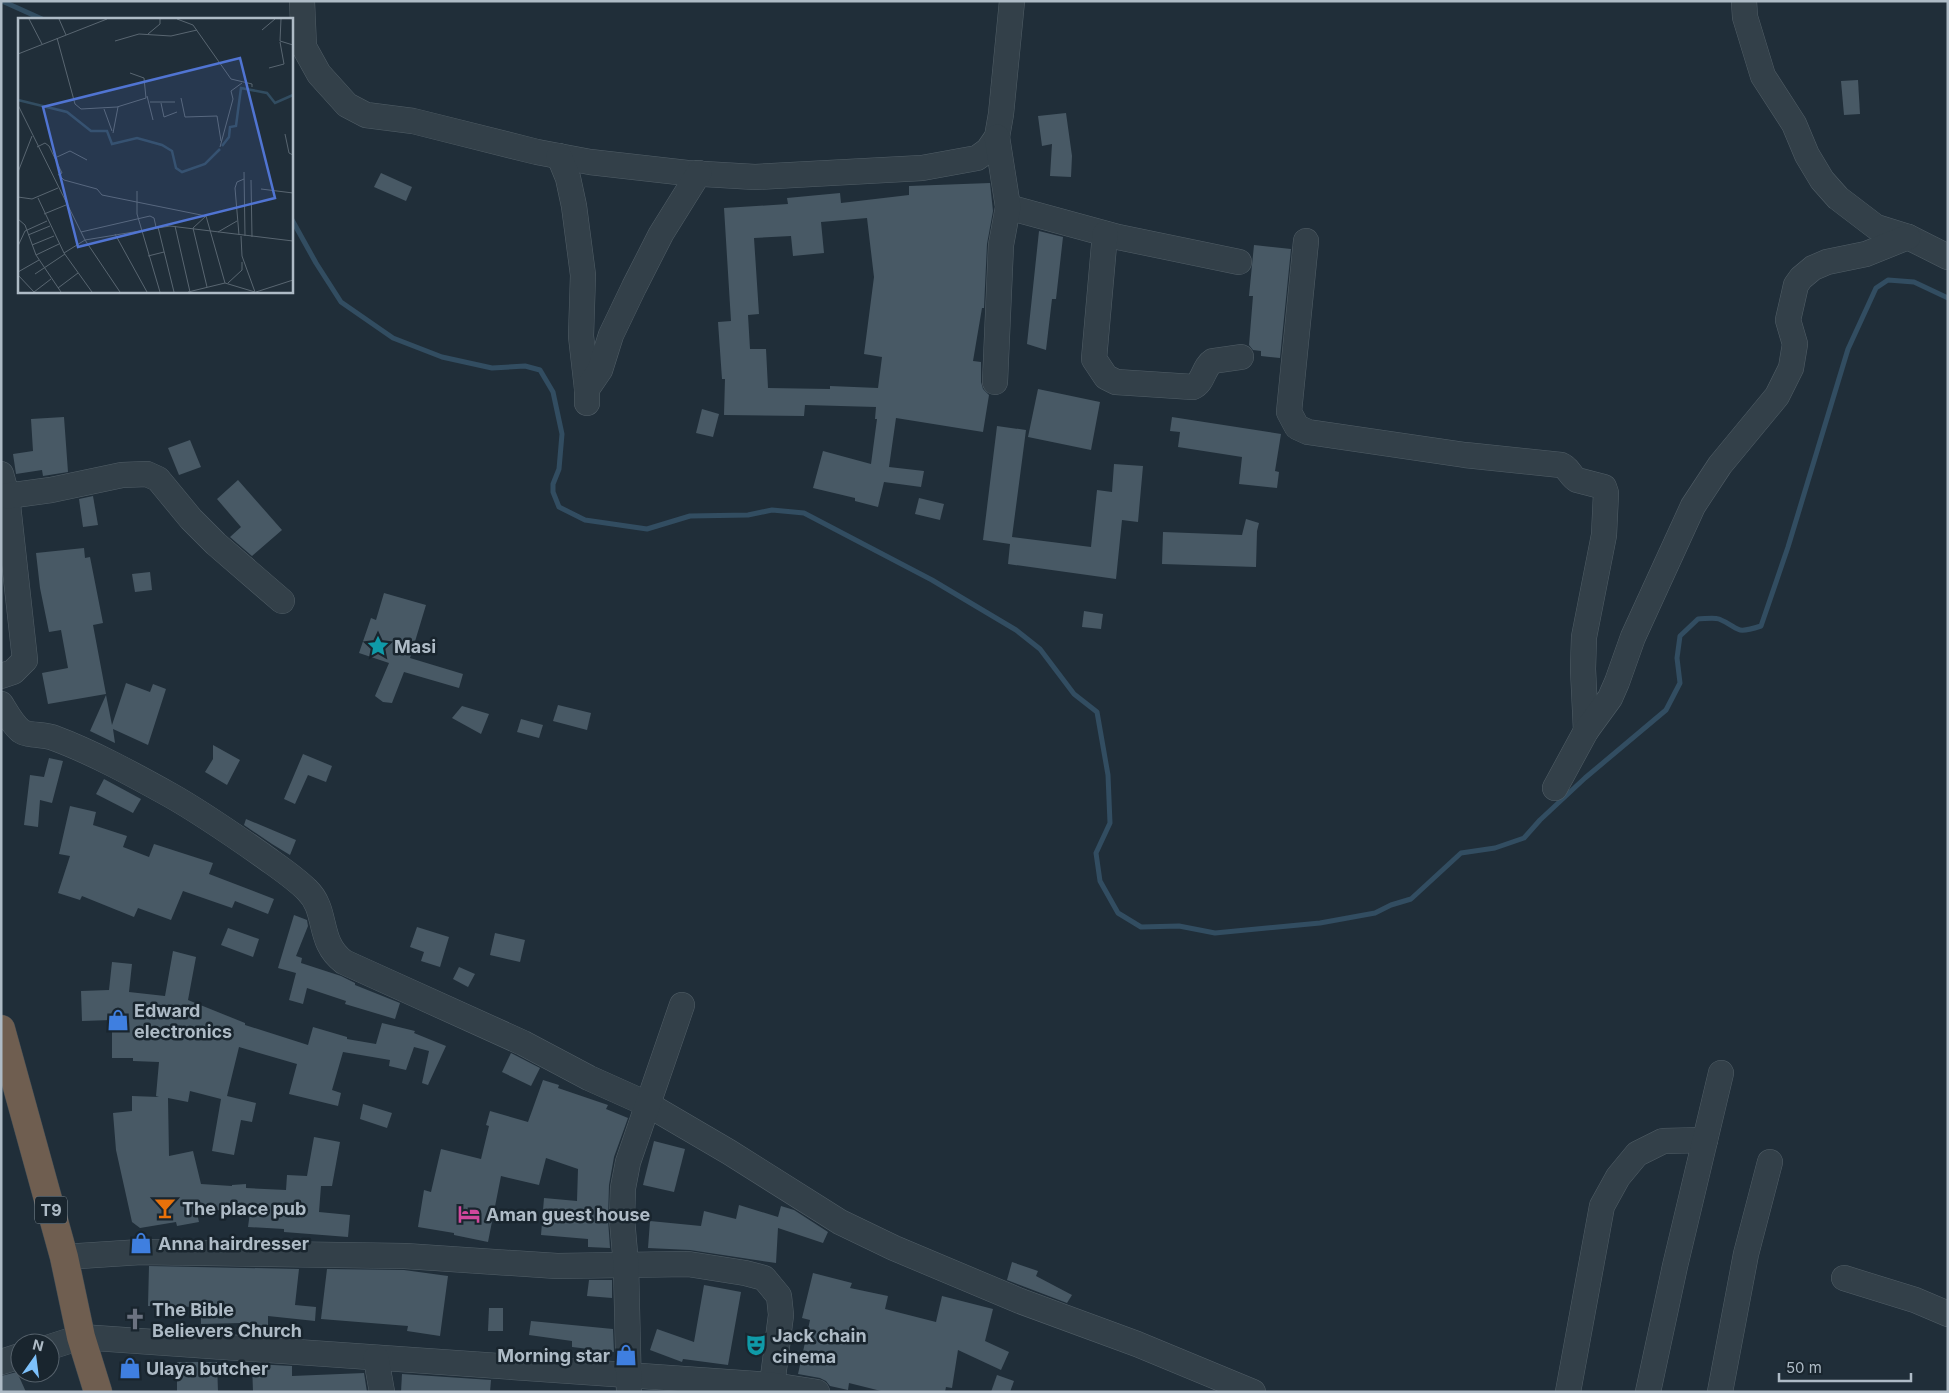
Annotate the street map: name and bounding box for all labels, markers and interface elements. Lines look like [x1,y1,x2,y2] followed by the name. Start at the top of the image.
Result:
[18,18,292,292] inset map
[365,633,391,659] place icon: Masi
[394,636,436,657] place label: Masi
[134,1000,232,1042] place label: Edward electronics
[105,1007,131,1033] shop icon: Edward electronics
[152,1195,178,1221] bar icon: The place pub
[35,1196,67,1224] road number: T9
[182,1198,306,1219] place label: The place pub
[456,1201,482,1227] hotel icon: Aman guest house
[486,1204,651,1225] place label: Aman guest house
[128,1230,154,1256] shop icon: Anna hairdresser
[158,1233,309,1254] place label: Anna hairdresser
[152,1299,302,1341] place label: The Bible Believers Church
[122,1306,148,1332] church icon: The Bible Believers Church
[772,1325,867,1367] place label: Jack chain cinema
[743,1332,769,1358] theatre icon: Jack chain cinema
[10,1333,60,1383] north arrow
[31,1335,45,1354] text: N
[613,1342,639,1368] shop icon: Morning star
[497,1345,610,1366] place label: Morning star
[1779,1350,1912,1382] scale bar
[117,1355,143,1381] shop icon: Ulaya butcher
[146,1358,268,1379] place label: Ulaya butcher
[1786,1358,1822,1377] text: 50 m

